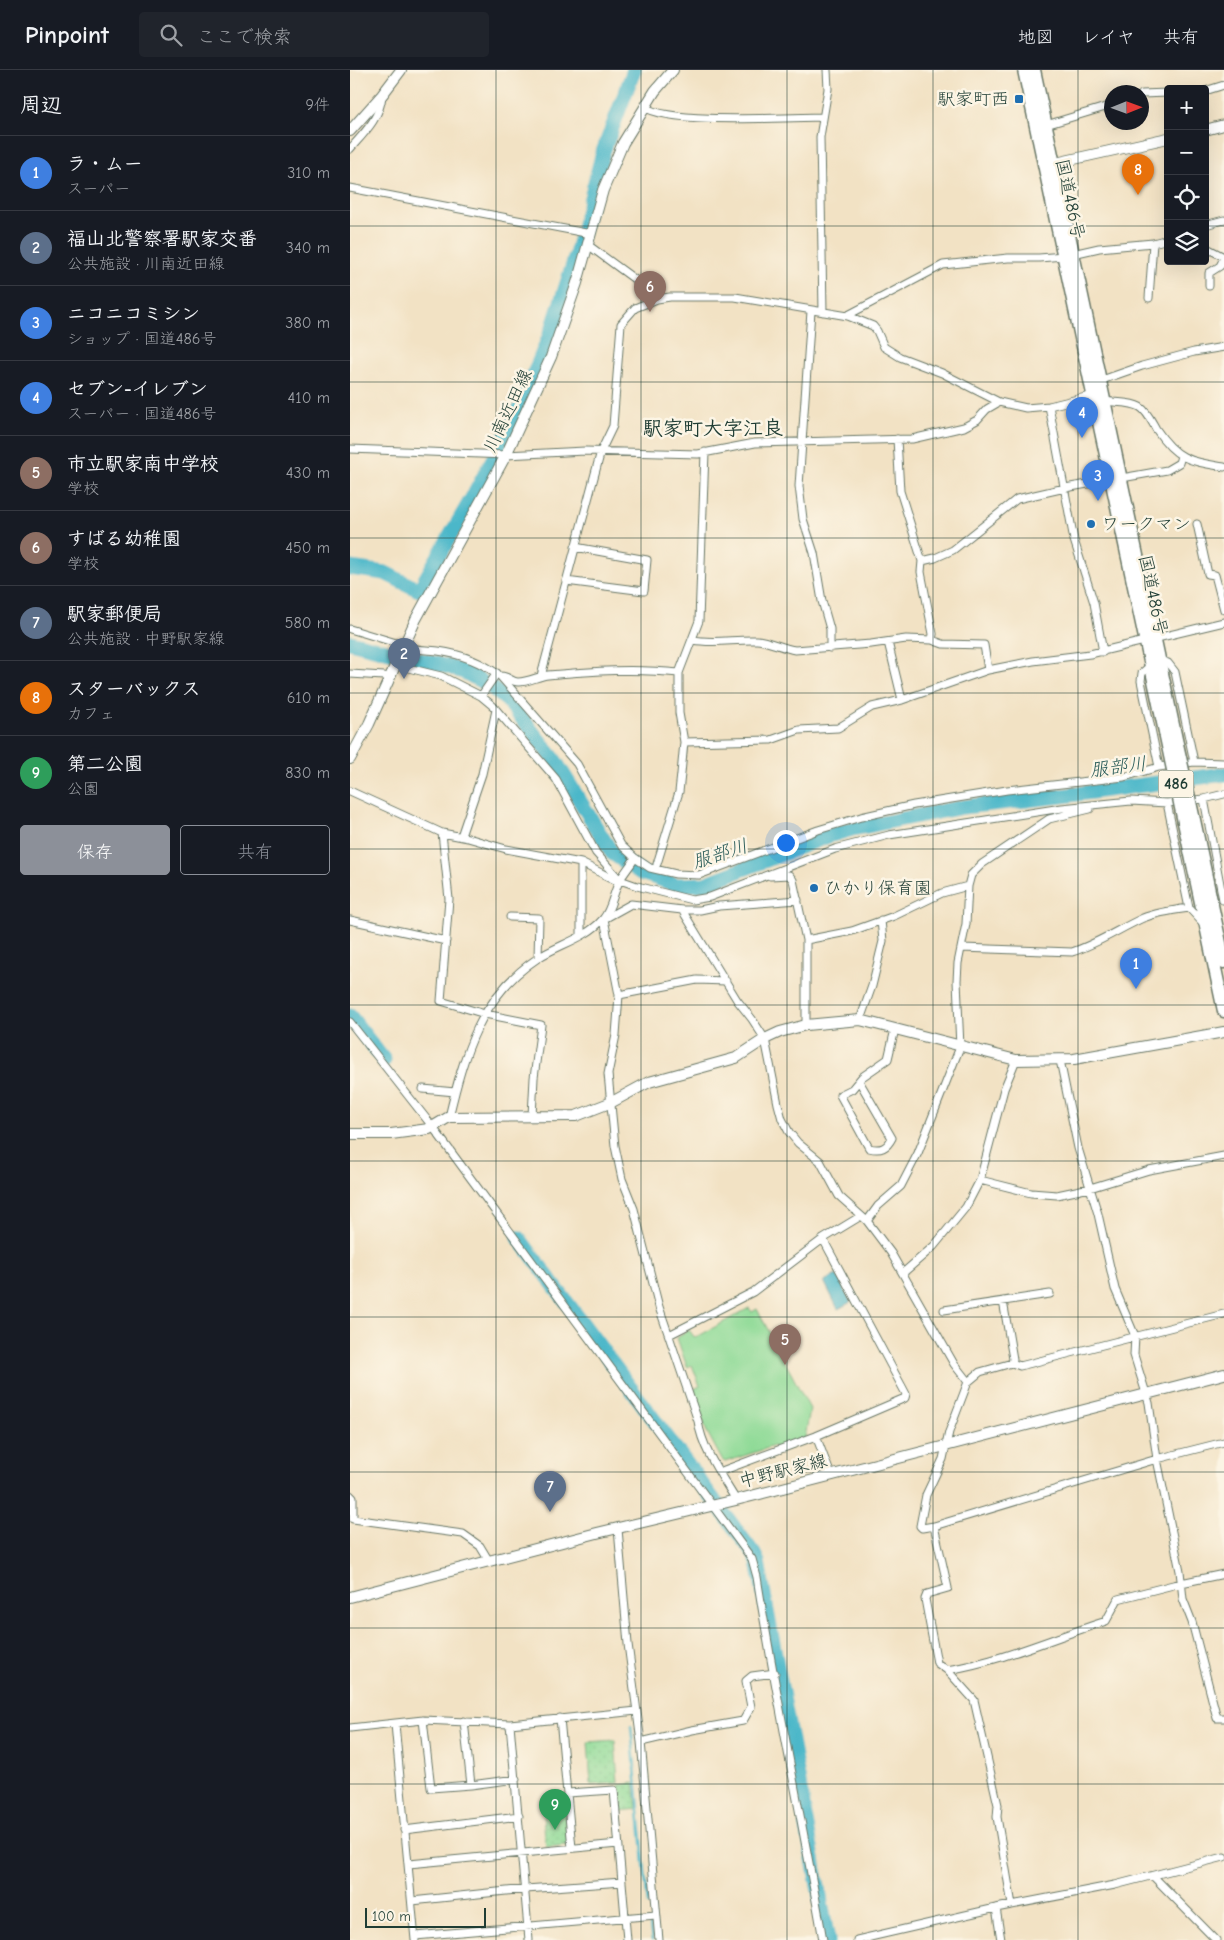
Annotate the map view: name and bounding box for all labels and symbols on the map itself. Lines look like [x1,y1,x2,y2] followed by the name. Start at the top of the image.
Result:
[1104,85,1149,130] north arrow
[937,89,1009,110] place label: 駅家町西
[1013,93,1025,105] marker: 駅家町西
[1122,154,1154,195] pin: 8
[1051,157,1089,241] street label: 国道486号
[634,271,666,312] pin: 6
[479,366,537,456] street label: 川南近田線
[1066,397,1098,438] pin: 4
[643,417,783,440] district label: 駅家町大字江良
[1082,460,1114,501] pin: 3
[1101,514,1191,535] place label: ワークマン
[1085,518,1097,530] marker: ワークマン
[1134,553,1172,637] street label: 国道486号
[388,638,420,679] pin: 2
[1088,753,1148,781] water label: 服部川
[1158,771,1194,798] road number: 486
[773,830,799,856] your location
[689,835,751,873] water label: 服部川
[824,878,932,899] place label: ひかり保育園
[808,882,820,894] marker: ひかり保育園
[1120,948,1152,989] pin: 1
[769,1324,801,1365] pin: 5
[737,1450,829,1492] street label: 中野駅家線
[534,1471,566,1512] pin: 7
[539,1789,571,1830] pin: 9
[365,1905,486,1928] scale bar

